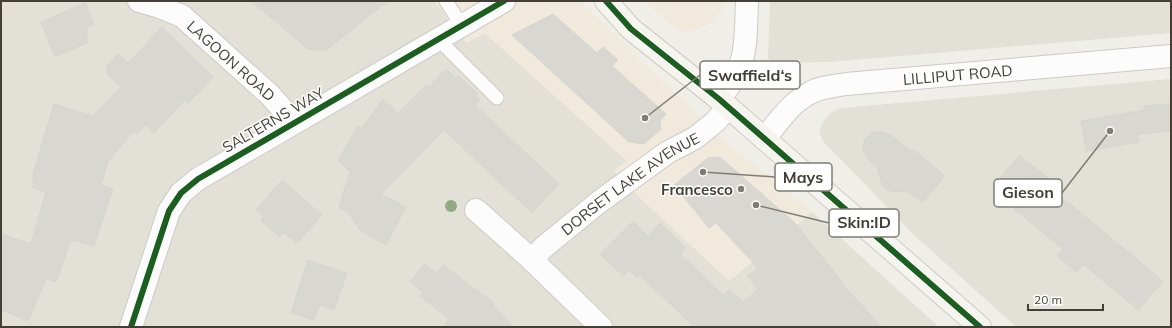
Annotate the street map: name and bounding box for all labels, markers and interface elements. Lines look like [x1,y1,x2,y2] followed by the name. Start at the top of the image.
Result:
[183,16,279,105] street label: LAGOON ROAD
[902,60,1013,89] street label: LILLIPUT ROAD
[700,61,800,89] callout: Swaffield‘s
[708,65,792,85] text: Swaffield‘s
[219,83,328,157] street label: SALTERNS WAY
[557,128,703,239] street label: DORSET LAKE AVENUE
[775,163,832,191] callout: Mays
[783,167,823,187] text: Mays
[994,179,1062,207] callout: Gieson
[661,180,733,199] place label: Francesco
[1002,182,1054,202] text: Gieson
[736,184,746,194] marker: Francesco
[829,209,899,237] callout: Skin:ID
[837,212,891,232] text: Skin:ID
[1028,286,1103,312] scale bar
[1034,292,1062,307] text: 20 m

